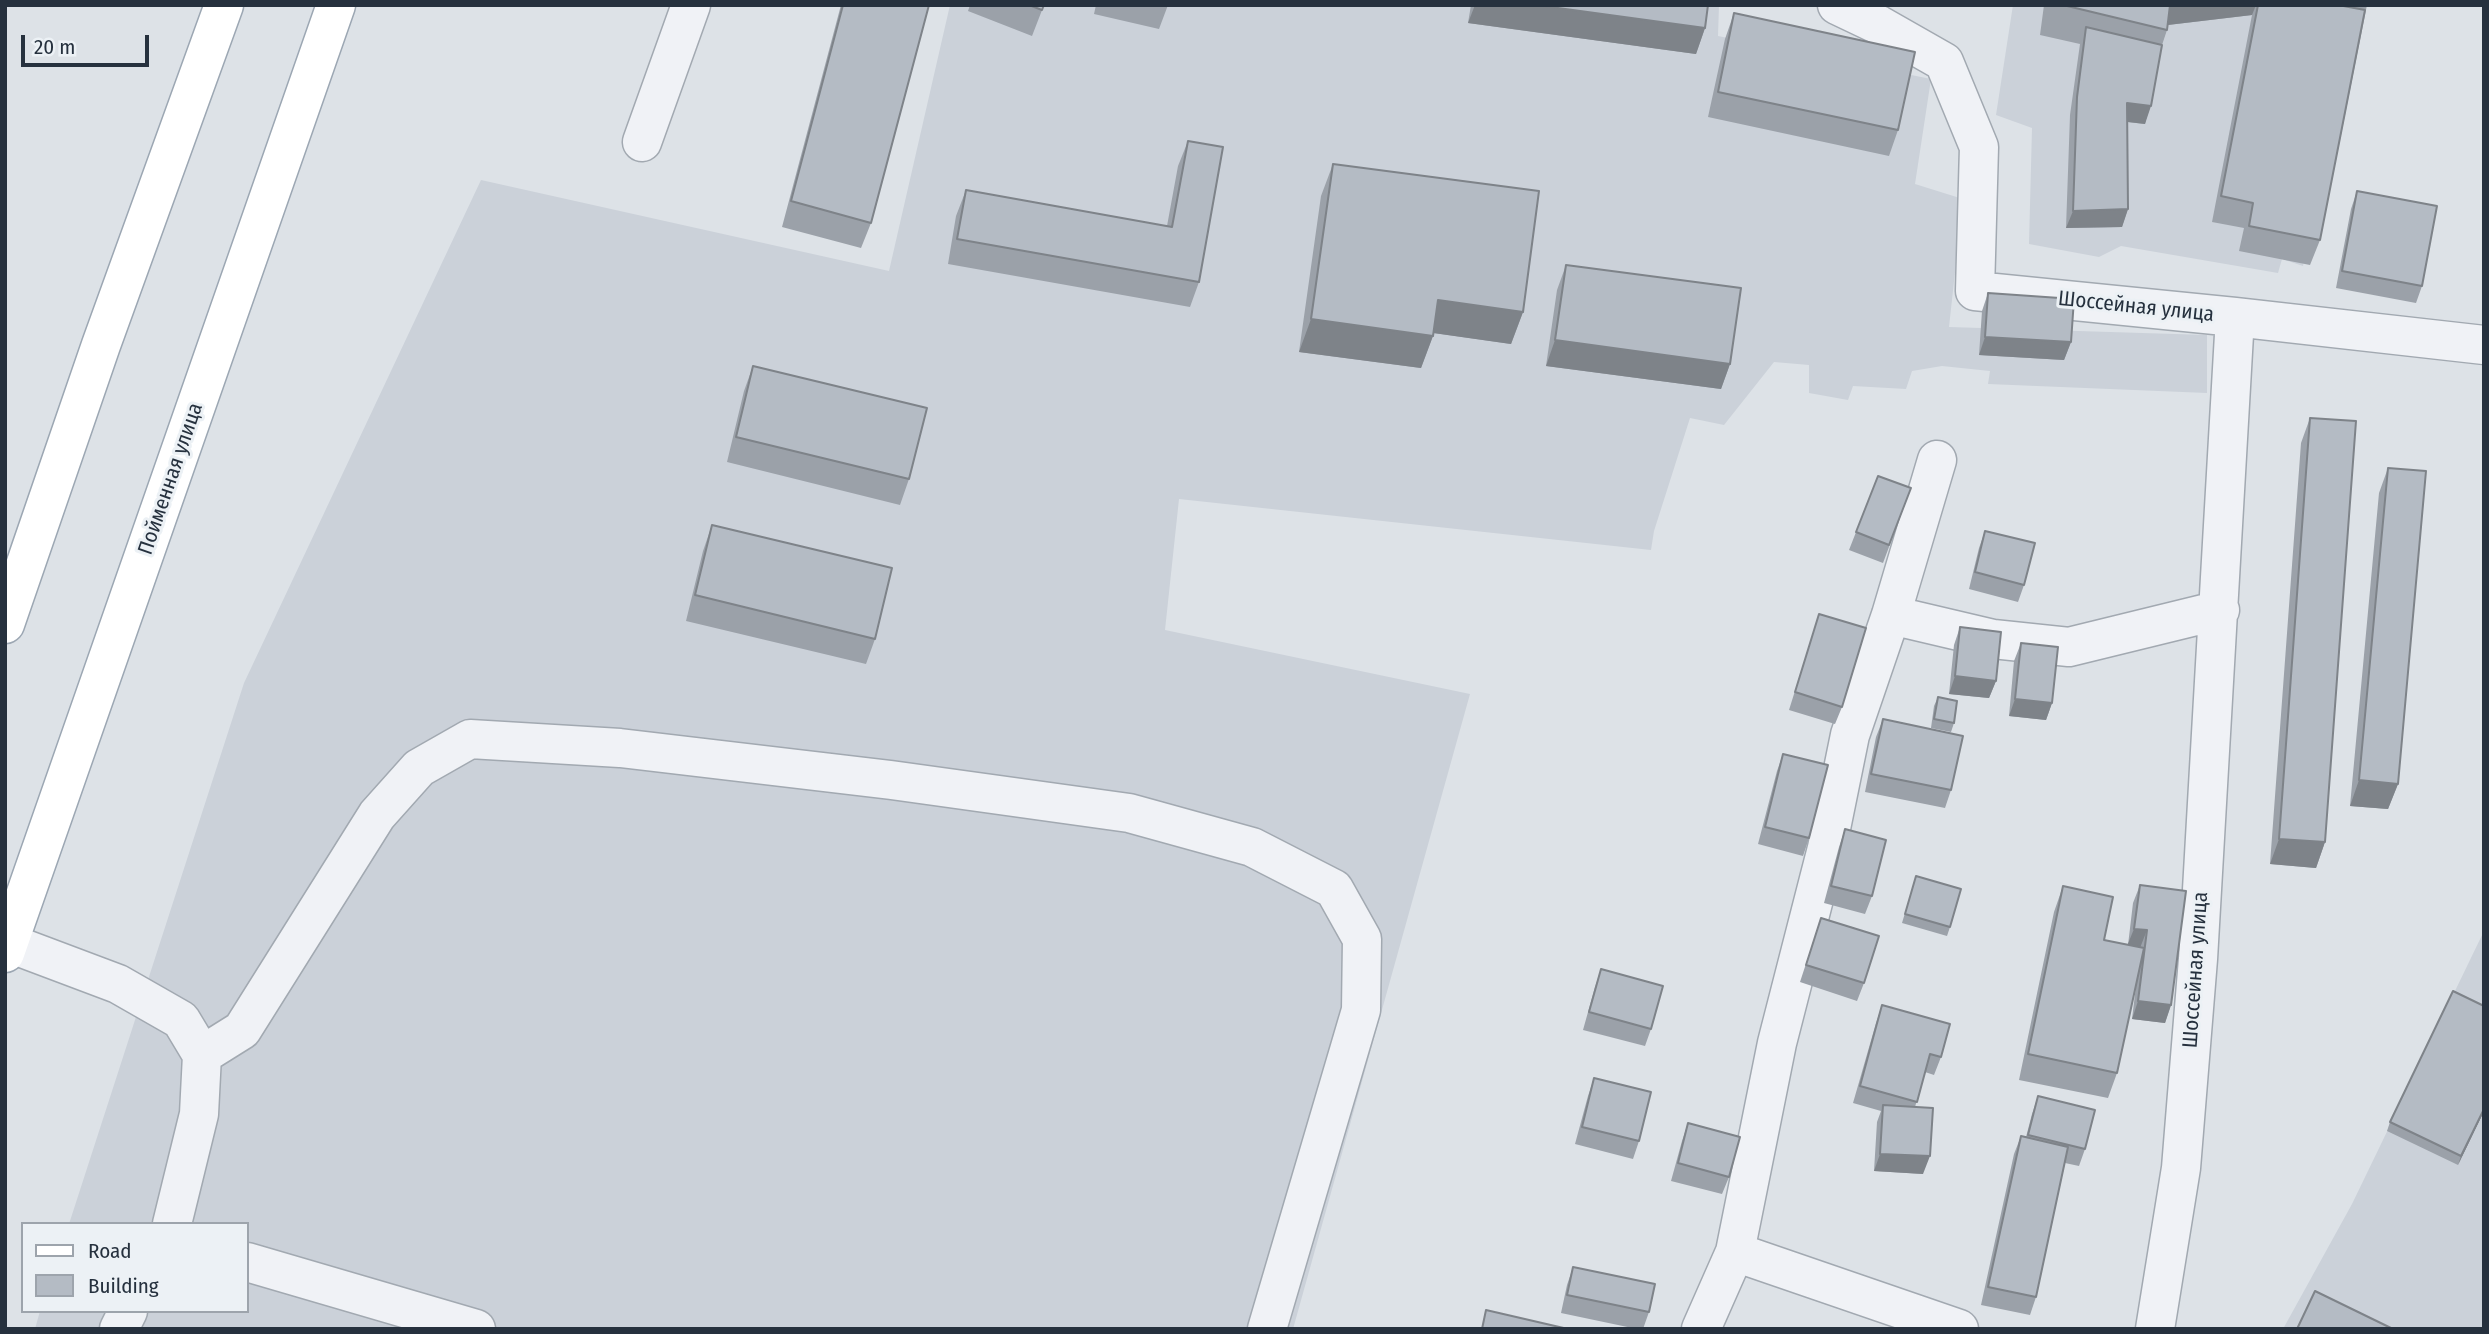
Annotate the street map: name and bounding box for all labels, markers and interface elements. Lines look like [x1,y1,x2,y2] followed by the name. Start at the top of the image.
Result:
[24,21,152,65] scale bar
[34,34,75,60] text: 20 m
[2057,286,2215,328] street label: Шоссейная улица
[133,400,209,558] street label: Пойменная улица
[2178,891,2214,1049] street label: Шоссейная улица
[21,1222,248,1313] legend
[88,1238,132,1264] text: Road
[88,1273,159,1299] text: Building

